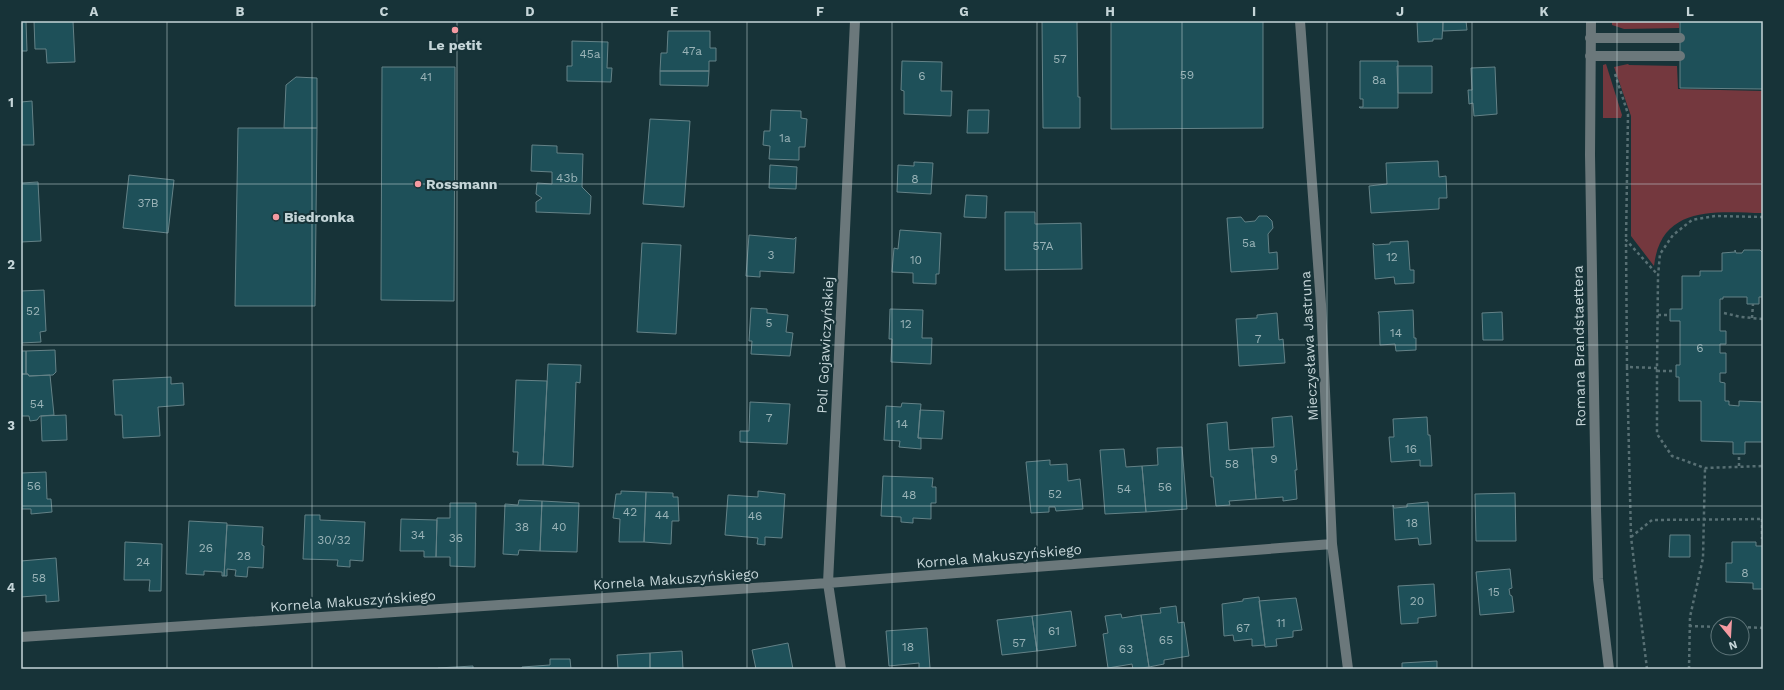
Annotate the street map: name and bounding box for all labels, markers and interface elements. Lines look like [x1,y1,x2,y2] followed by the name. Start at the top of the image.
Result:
[90,4,99,19] text: A
[236,4,245,19] text: B
[380,4,389,19] text: C
[525,4,535,19] text: D
[670,4,678,19] text: E
[816,4,824,19] text: F
[959,4,969,19] text: G
[1105,4,1115,19] text: H
[1252,4,1256,19] text: I
[1396,4,1404,19] text: J
[1539,4,1549,19] text: K
[1686,4,1694,19] text: L
[450,25,460,35] marker: Le petit
[428,37,482,53] place label: Le petit
[682,44,702,58] house number: 47a
[579,47,601,61] house number: 45a
[1053,52,1067,66] house number: 57
[1180,68,1194,82] house number: 59
[918,69,926,83] house number: 6
[420,70,432,84] house number: 41
[1372,73,1386,87] house number: 8a
[8,95,14,110] text: 1
[779,131,791,145] house number: 1a
[556,171,578,185] house number: 43b
[911,172,919,186] house number: 8
[426,176,498,192] place label: Rossmann
[413,179,423,189] marker: Rossmann
[137,196,159,210] house number: 37B
[284,209,355,225] place label: Biedronka
[271,212,281,222] marker: Biedronka
[1242,236,1256,250] house number: 5a
[1033,239,1054,253] house number: 57A
[768,248,775,262] house number: 3
[1386,250,1398,264] house number: 12
[910,253,922,267] house number: 10
[7,257,15,272] text: 2
[1570,265,1588,427] street label: Romana Brandstaettera
[1297,271,1321,421] street label: Mieczysława Jastruna
[813,276,837,414] street label: Poli Gojawiczyńskiej
[26,304,40,318] house number: 52
[766,316,773,330] house number: 5
[900,317,912,331] house number: 12
[1390,326,1402,340] house number: 14
[1255,332,1262,346] house number: 7
[1696,341,1704,355] house number: 6
[30,397,44,411] house number: 54
[766,411,773,425] house number: 7
[896,417,908,431] house number: 14
[7,418,15,433] text: 3
[1405,442,1417,456] house number: 16
[1270,452,1278,466] house number: 9
[1225,457,1239,471] house number: 58
[27,479,41,493] house number: 56
[1158,480,1172,494] house number: 56
[1117,482,1131,496] house number: 54
[1048,487,1062,501] house number: 52
[902,488,916,502] house number: 48
[623,505,637,519] house number: 42
[655,508,669,522] house number: 44
[748,509,762,523] house number: 46
[1406,516,1418,530] house number: 18
[515,520,529,534] house number: 38
[552,520,566,534] house number: 40
[411,528,425,542] house number: 34
[449,531,463,545] house number: 36
[317,533,351,547] house number: 30/32
[199,541,213,555] house number: 26
[916,541,1082,571] street label: Kornela Makuszyńskiego
[237,549,251,563] house number: 28
[136,555,150,569] house number: 24
[593,565,759,593] street label: Kornela Makuszyńskiego
[1741,566,1749,580] house number: 8
[32,571,46,585] house number: 58
[7,580,16,595] text: 4
[1488,585,1500,599] house number: 15
[270,587,436,615] street label: Kornela Makuszyńskiego
[1410,594,1424,608] house number: 20
[1276,616,1286,630] house number: 11
[1710,616,1750,656] north arrow
[1236,621,1250,635] house number: 67
[1048,624,1060,638] house number: 61
[1159,633,1173,647] house number: 65
[1012,636,1026,650] house number: 57
[1727,638,1739,652] text: N
[902,640,914,654] house number: 18
[1119,642,1133,656] house number: 63

